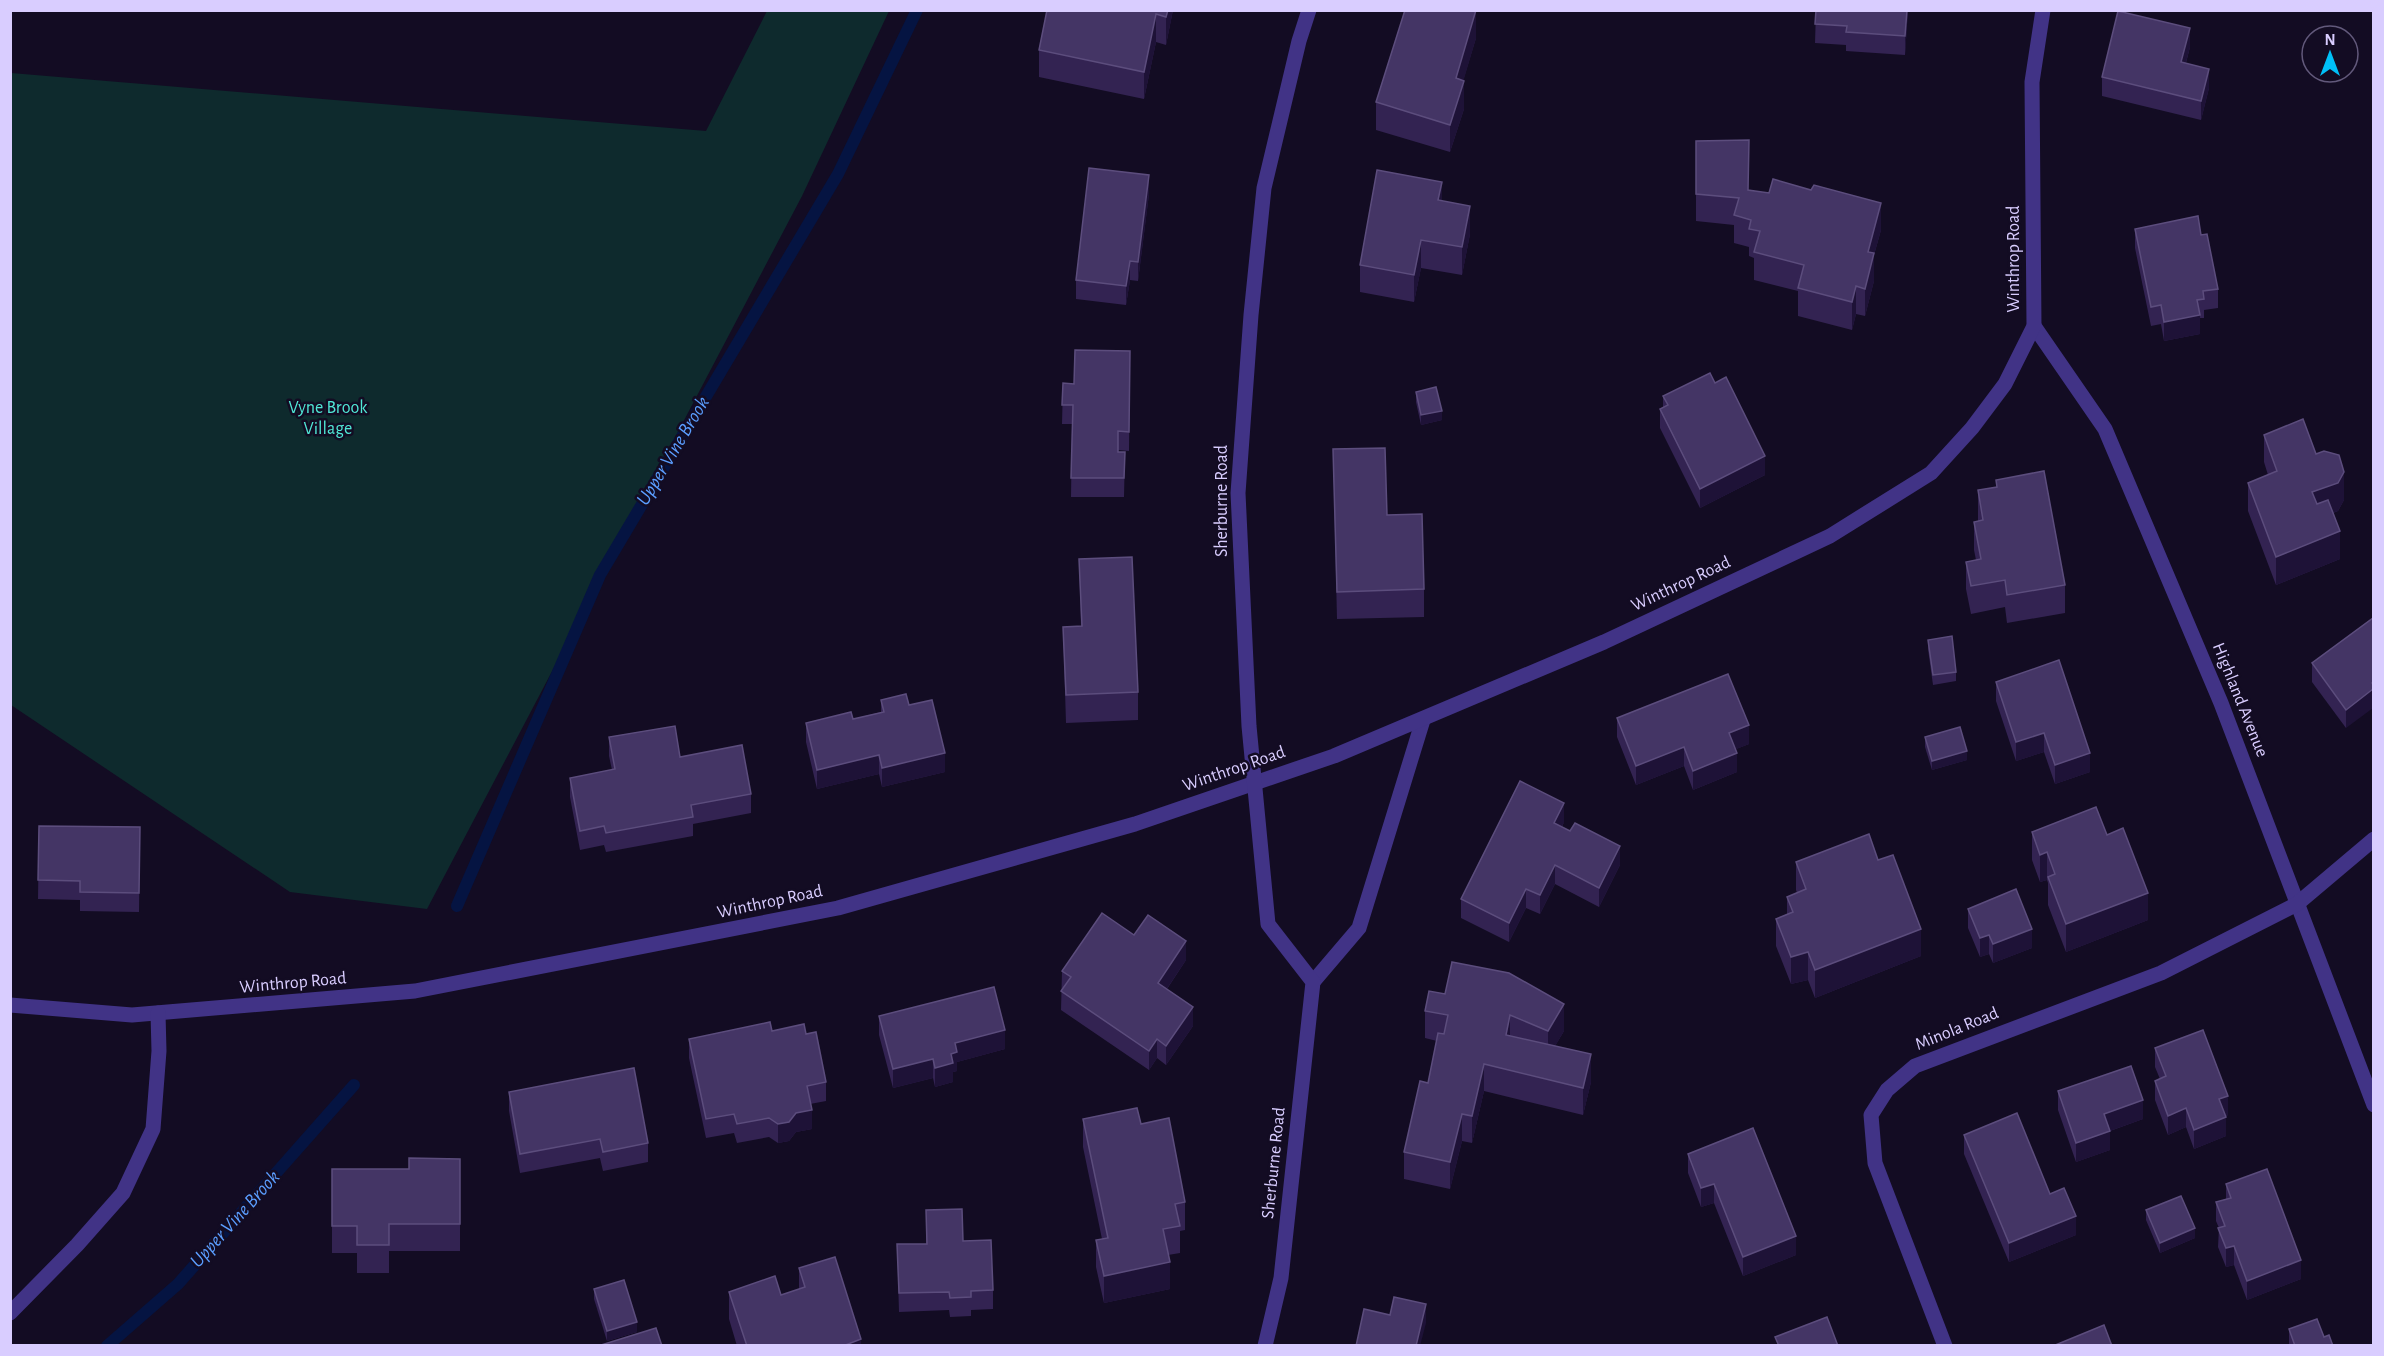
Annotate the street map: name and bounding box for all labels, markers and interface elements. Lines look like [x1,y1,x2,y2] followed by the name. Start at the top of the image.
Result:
[2300,24,2360,84] north arrow
[2324,32,2336,48] text: N
[2005,205,2023,313] street label: Winthrop Road
[633,393,713,509] water label: Upper Vine Brook
[288,399,368,438] park label: Vyne Brook Village
[1213,445,1231,557] street label: Sherburne Road
[1629,553,1733,615] street label: Winthrop Road
[2209,640,2271,760] street label: Highland Avenue
[1180,743,1288,795] street label: Winthrop Road
[716,882,824,922] street label: Winthrop Road
[239,969,347,997] street label: Winthrop Road
[1913,1004,2001,1054] street label: Minola Road
[1259,1106,1289,1220] street label: Sherburne Road
[186,1167,284,1271] water label: Upper Vine Brook

